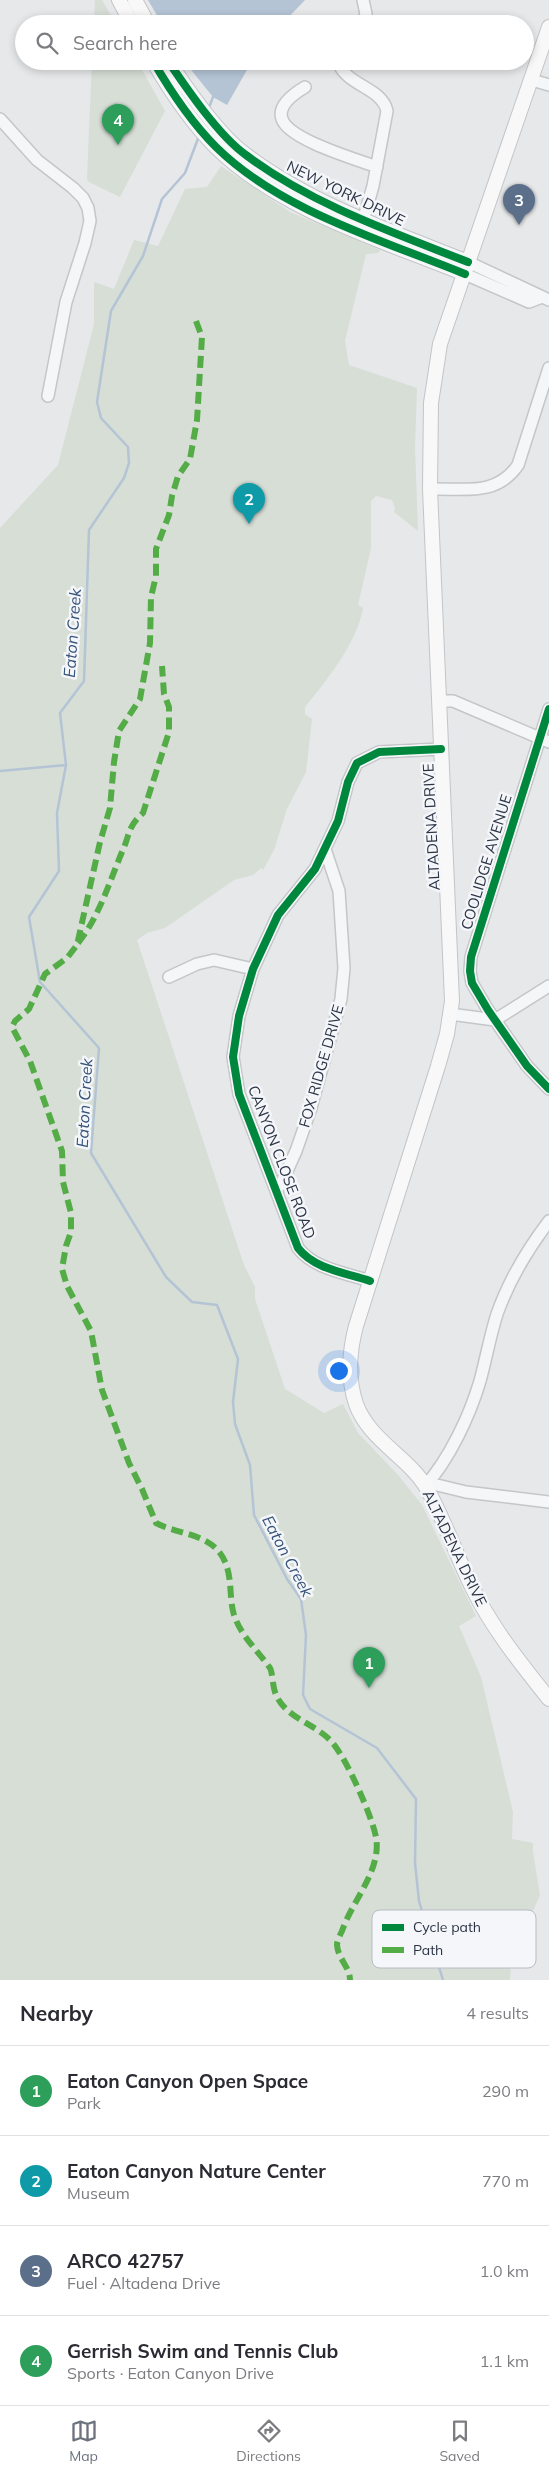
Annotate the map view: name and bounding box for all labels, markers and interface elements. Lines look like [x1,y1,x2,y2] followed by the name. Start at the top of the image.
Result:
[15,15,534,70] search box
[33,29,61,57] icon: search
[73,31,177,55] text: Search here
[102,104,134,145] pin: 4
[284,156,408,230] street label: NEW YORK DRIVE
[503,184,535,225] pin: 3
[233,483,265,524] pin: 2
[59,587,85,678] water label: Eaton Creek
[418,763,444,891] street label: ALTADENA DRIVE
[456,792,516,932] street label: COOLIDGE AVENUE
[294,1002,348,1130] street label: FOX RIDGE DRIVE
[72,1057,96,1148] water label: Eaton Creek
[244,1083,320,1241] street label: CANYON CLOSE ROAD
[326,1358,352,1384] your location
[419,1487,491,1609] street label: ALTADENA DRIVE
[258,1512,318,1601] water label: Eaton Creek
[353,1647,385,1688] pin: 1
[372,1910,536,1968] legend
[413,1918,481,1936] text: Cycle path
[413,1941,443,1959] text: Path
[20,2000,93,2026] text: Nearby
[466,2003,529,2023] text: 4 results
[67,2069,308,2093] text: Eaton Canyon Open Space
[31,2081,41,2101] text: 1
[482,2081,529,2101] text: 290 m
[67,2093,101,2113] text: Park
[67,2159,326,2183] text: Eaton Canyon Nature Center
[31,2171,41,2191] text: 2
[482,2171,529,2191] text: 770 m
[67,2183,130,2203] text: Museum
[67,2249,184,2273] text: ARCO 42757
[31,2261,41,2281] text: 3
[480,2261,529,2281] text: 1.0 km
[67,2273,220,2293] text: Fuel · Altadena Drive
[67,2339,338,2363] text: Gerrish Swim and Tennis Club
[31,2351,41,2371] text: 4
[480,2351,529,2371] text: 1.1 km
[67,2363,274,2383] text: Sports · Eaton Canyon Drive
[69,2417,98,2465] tab: Map
[236,2417,301,2465] tab: Directions
[439,2417,480,2465] tab: Saved

